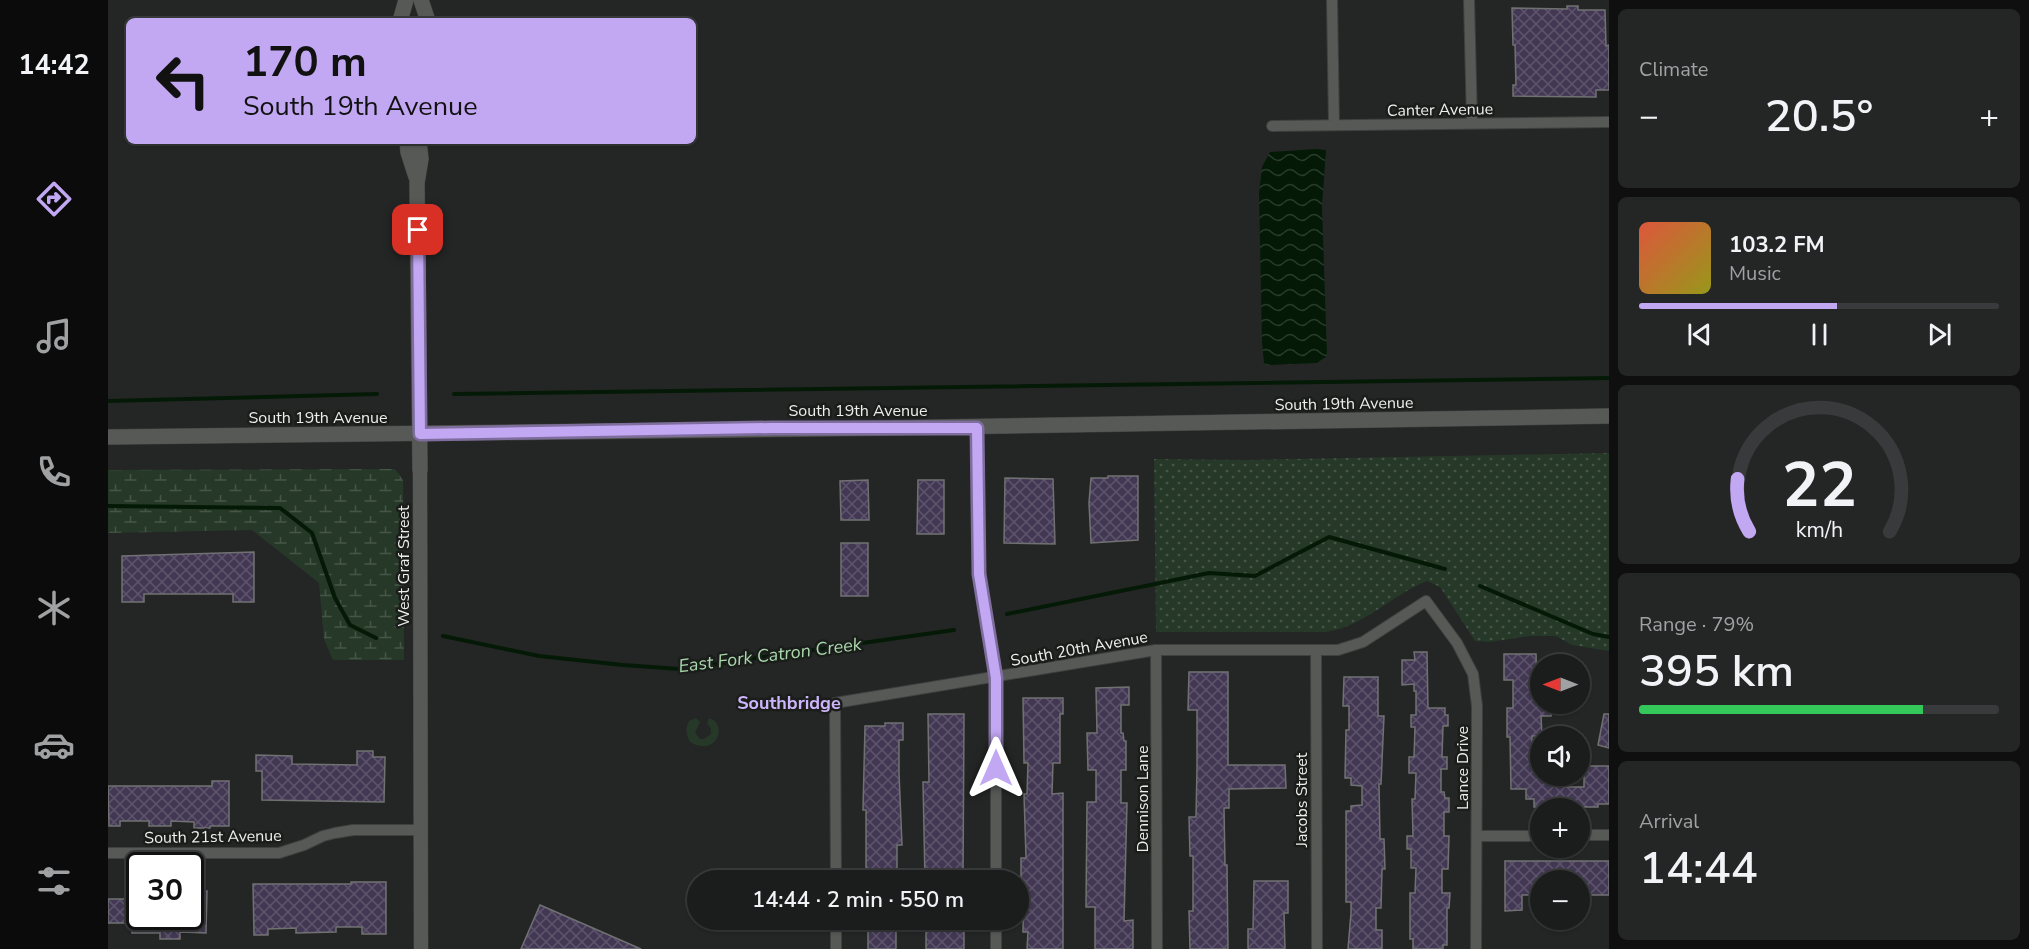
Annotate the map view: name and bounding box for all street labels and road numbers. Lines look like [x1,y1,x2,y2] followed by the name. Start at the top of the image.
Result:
[1387,98,1493,122] street label: Canter Avenue
[1274,392,1414,416] street label: South 19th Avenue
[789,400,927,422] street label: South 19th Avenue
[249,407,387,429] street label: South 19th Avenue
[393,505,415,627] street label: West Graf Street
[1009,626,1150,672] street label: South 20th Avenue
[1452,726,1474,810] street label: Lance Drive
[1132,746,1154,852] street label: Dennison Lane
[1291,752,1313,848] street label: Jacobs Street
[144,825,282,849] street label: South 21st Avenue

